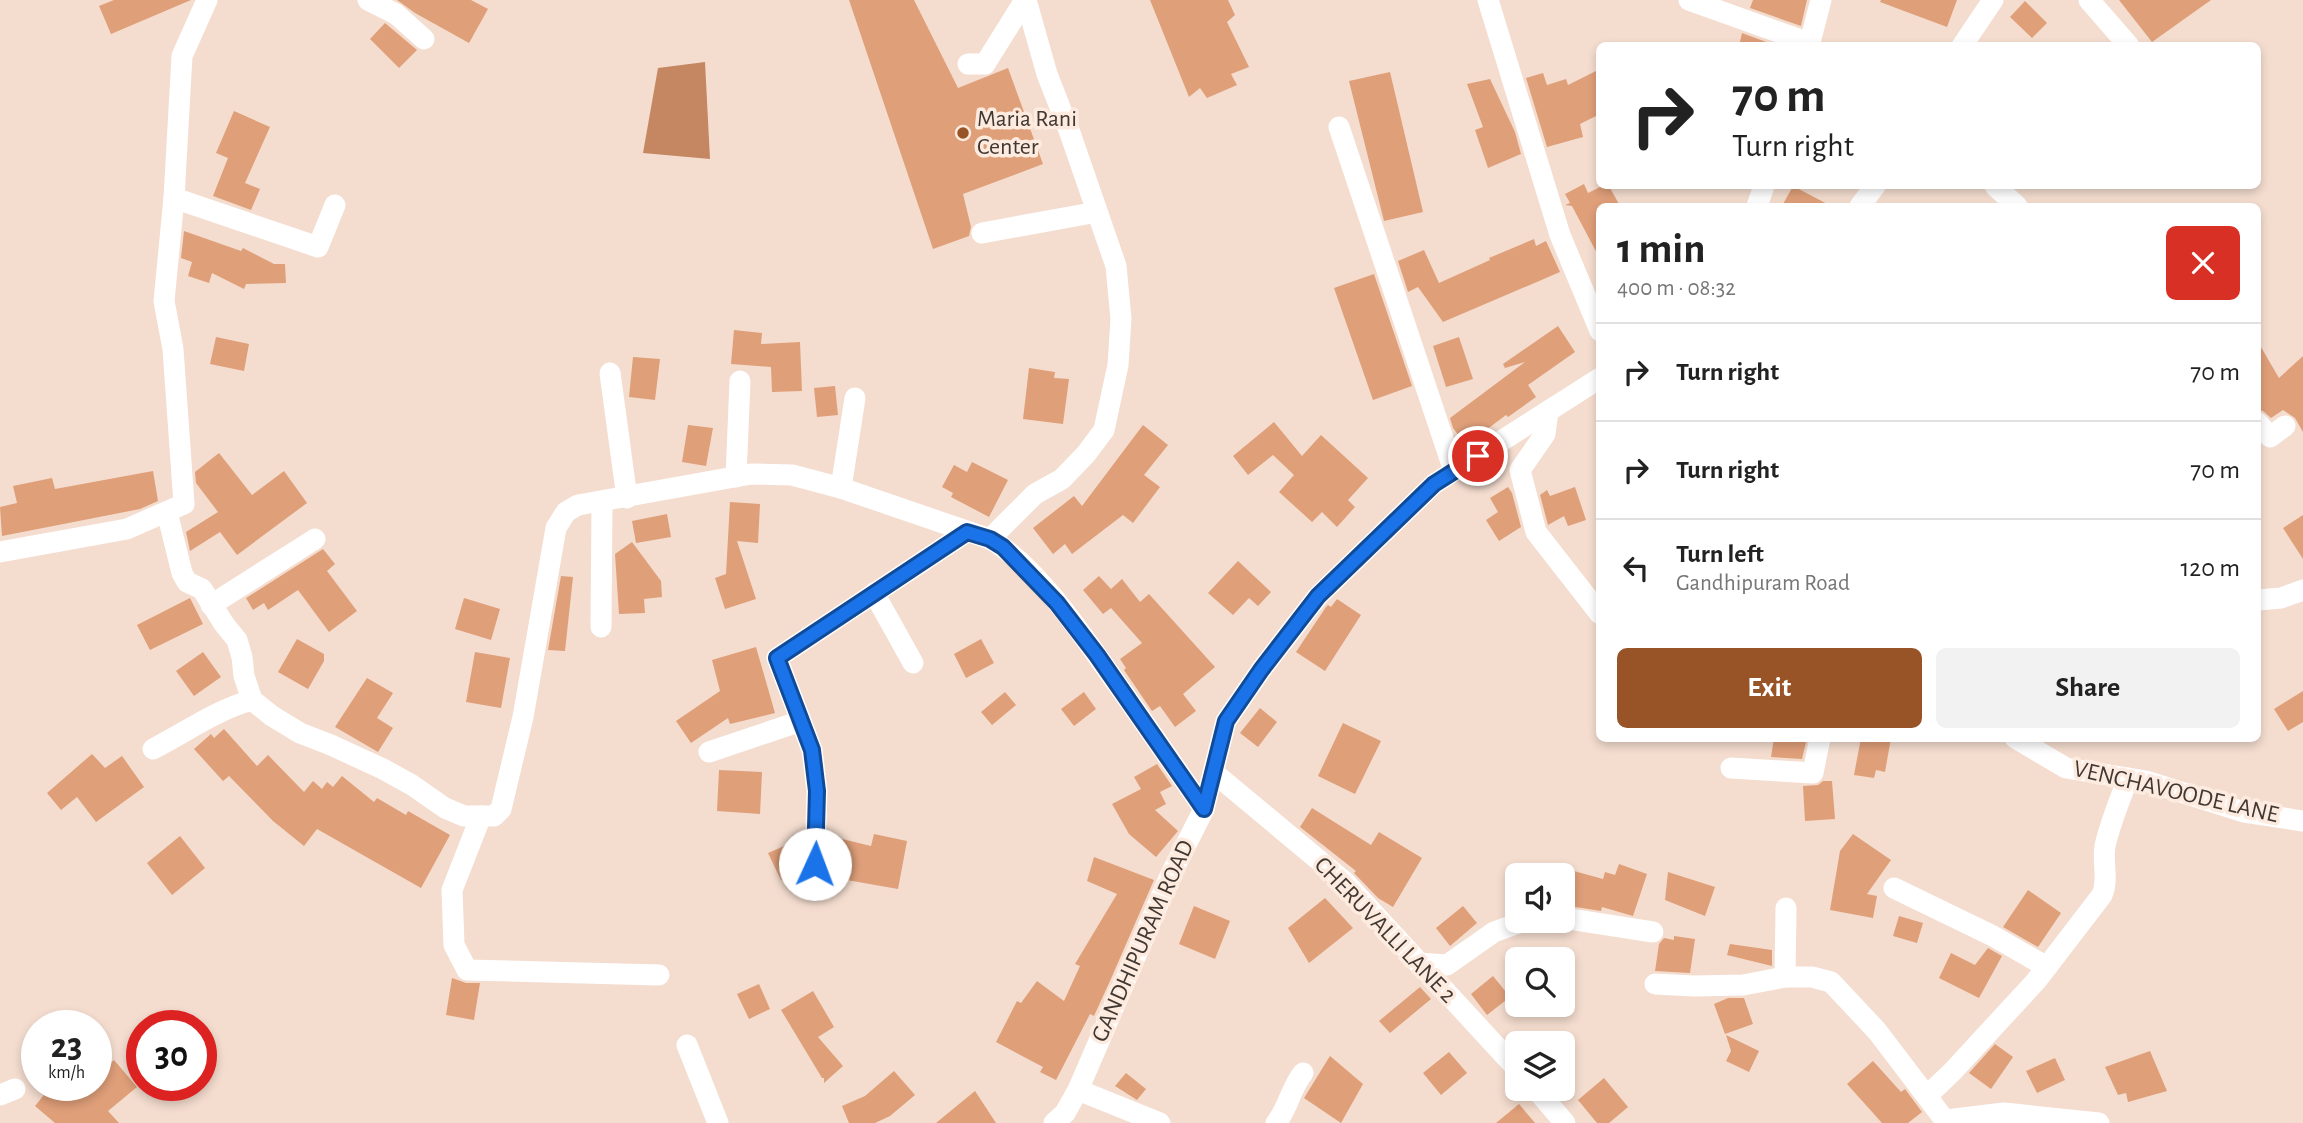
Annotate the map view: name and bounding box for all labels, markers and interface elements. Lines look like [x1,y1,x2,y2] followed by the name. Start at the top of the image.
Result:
[1617,70,1708,161] icon: right
[1732,72,1826,121] text: 70 m
[977,107,1077,159] place label: Maria Rani Center
[955,125,971,141] marker: Maria Rani Center
[1732,130,1854,162] text: Turn right
[2166,226,2240,300] button: close
[1617,228,1706,270] text: 1 min
[1617,277,1736,300] text: 400 m · 08:32
[1617,353,1655,391] icon: right
[1676,359,1779,385] text: Turn right
[2190,359,2240,385] text: 70 m
[1448,426,1508,486] pin
[1459,437,1497,475] icon: arrive
[1617,451,1655,489] icon: right
[1676,457,1779,483] text: Turn right
[2190,457,2240,483] text: 70 m
[1676,541,1764,567] text: Turn left
[1617,549,1655,587] icon: left
[2180,555,2240,581] text: 120 m
[1676,572,1850,595] text: Gandhipuram Road
[1617,648,1922,728] button: Exit
[1936,648,2240,728] button: Share
[2071,757,2281,827] street label: VENCHAVOODE LANE
[778,827,852,901] position arrow
[1088,837,1198,1045] street label: GANDHIPURAM ROAD
[1310,853,1460,1008] street label: CHERUVALLI LANE 2
[1505,863,1575,1101] map controls
[1505,863,1575,933] button: sound
[1505,947,1575,1017] button: search
[126,1010,217,1101] speed limit sign: 30
[51,1029,82,1064] text: 23
[1505,1031,1575,1101] button: layers
[48,1064,85,1082] text: km/h

